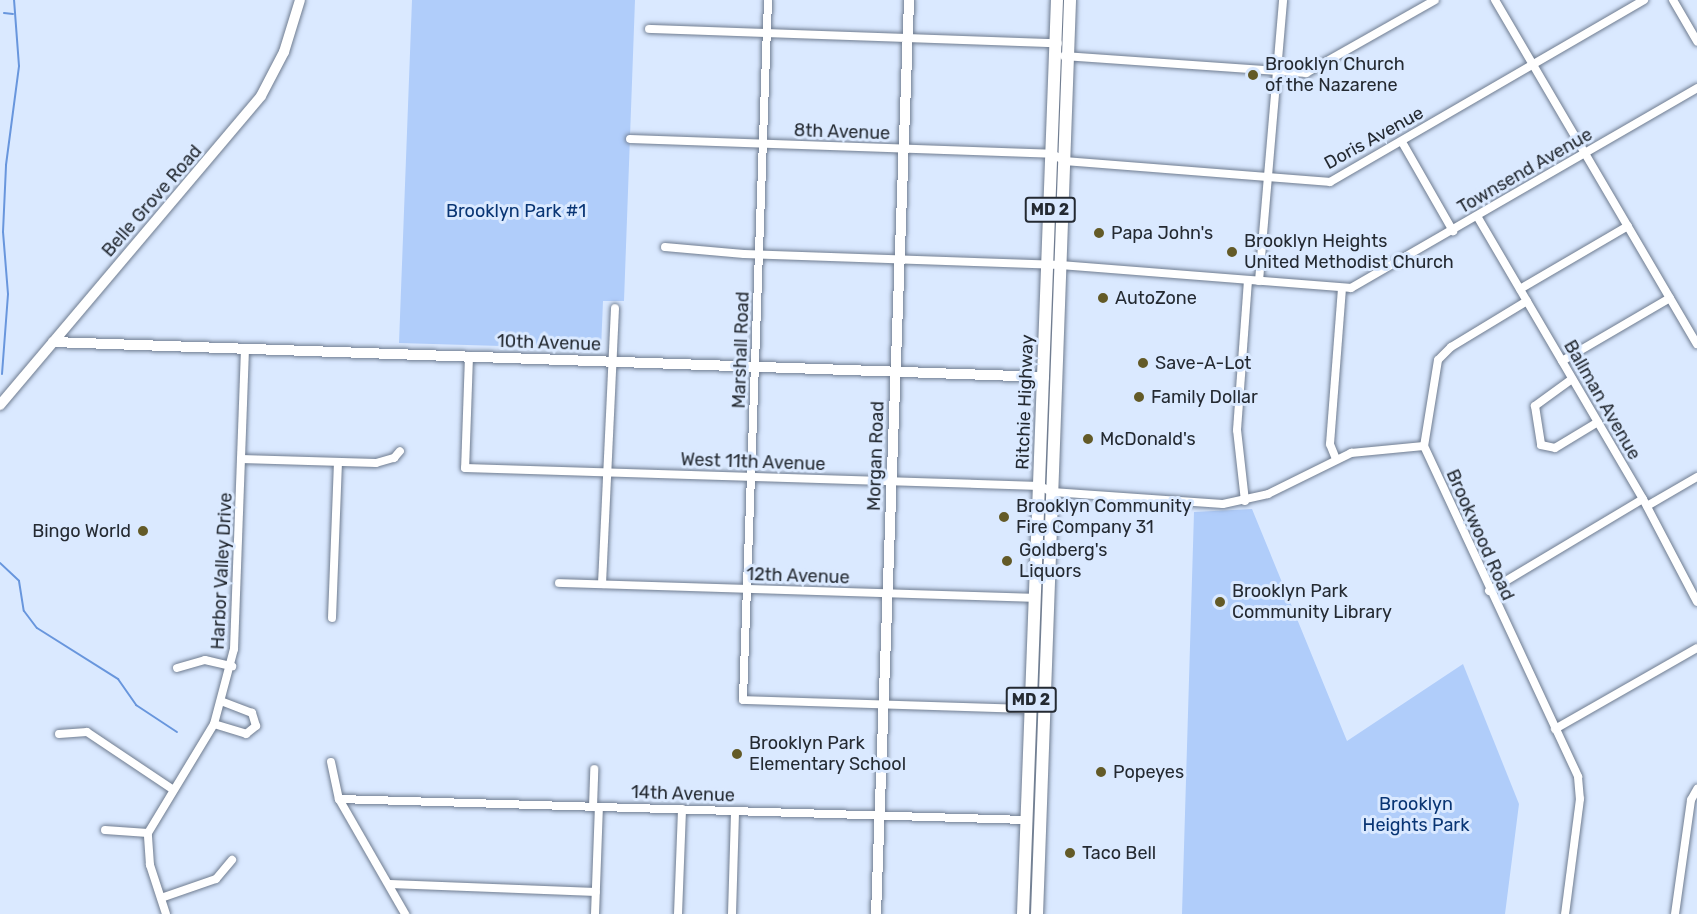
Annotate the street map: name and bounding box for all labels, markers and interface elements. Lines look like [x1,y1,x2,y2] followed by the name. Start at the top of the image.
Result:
[1265,54,1405,97] place label: Brooklyn Church of the Nazarene
[1246,68,1260,82] marker: Brooklyn Church of the Nazarene
[1320,102,1428,174] street label: Doris Avenue
[793,120,891,144] street label: 8th Avenue
[1454,124,1596,218] street label: Townsend Avenue
[98,141,206,261] street label: Belle Grove Road
[1024,197,1076,223] road number: MD 2
[446,200,586,222] park label: Brooklyn Park #1
[1111,222,1213,244] place label: Papa John's
[1092,226,1106,240] marker: Papa John's
[1244,231,1454,274] place label: Brooklyn Heights United Methodist Church
[1225,245,1239,259] marker: Brooklyn Heights United Methodist Church
[1115,287,1197,309] place label: AutoZone
[728,291,754,409] street label: Marshall Road
[1096,291,1110,305] marker: AutoZone
[496,330,602,356] street label: 10th Avenue
[1012,334,1038,470] street label: Ritchie Highway
[1559,336,1645,464] street label: Ballman Avenue
[1155,352,1251,374] place label: Save-A-Lot
[1136,356,1150,370] marker: Save-A-Lot
[1151,386,1258,408] place label: Family Dollar
[1132,390,1146,404] marker: Family Dollar
[863,401,889,511] street label: Morgan Road
[1100,428,1196,450] place label: McDonald's
[1081,432,1095,446] marker: McDonald's
[680,449,826,475] street label: West 11th Avenue
[1441,466,1519,604] street label: Brookwood Road
[207,491,237,651] street label: Harbor Valley Drive
[1016,496,1192,538] place label: Brooklyn Community Fire Company 31
[997,510,1011,524] marker: Brooklyn Community Fire Company 31
[32,520,131,542] place label: Bingo World
[136,524,150,538] marker: Bingo World
[1019,540,1107,582] place label: Goldberg's Liquors
[1000,554,1014,568] marker: Goldberg's Liquors
[746,563,850,589] street label: 12th Avenue
[1232,581,1392,624] place label: Brooklyn Park Community Library
[1213,595,1227,609] marker: Brooklyn Park Community Library
[1006,687,1056,713] road number: MD 2
[749,733,907,776] place label: Brooklyn Park Elementary School
[730,747,744,761] marker: Brooklyn Park Elementary School
[1113,761,1184,783] place label: Popeyes
[1094,765,1108,779] marker: Popeyes
[630,781,736,807] street label: 14th Avenue
[1363,794,1469,836] park label: Brooklyn Heights Park
[1082,842,1156,864] place label: Taco Bell
[1063,846,1077,860] marker: Taco Bell

